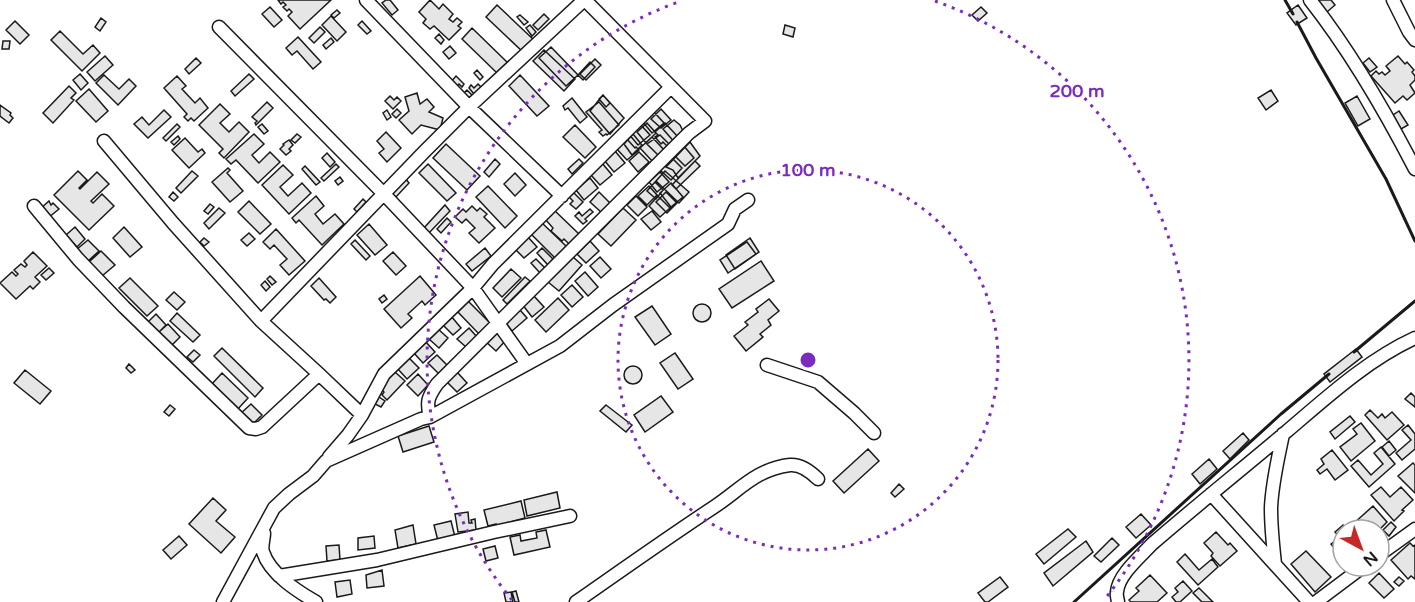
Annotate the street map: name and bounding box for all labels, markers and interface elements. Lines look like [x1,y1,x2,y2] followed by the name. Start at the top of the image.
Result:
[1049,80,1105,102] text: 200 m
[780,159,836,181] text: 100 m
[798,350,818,370] centre of rings
[1331,518,1391,578] north arrow
[1359,547,1382,570] text: N

